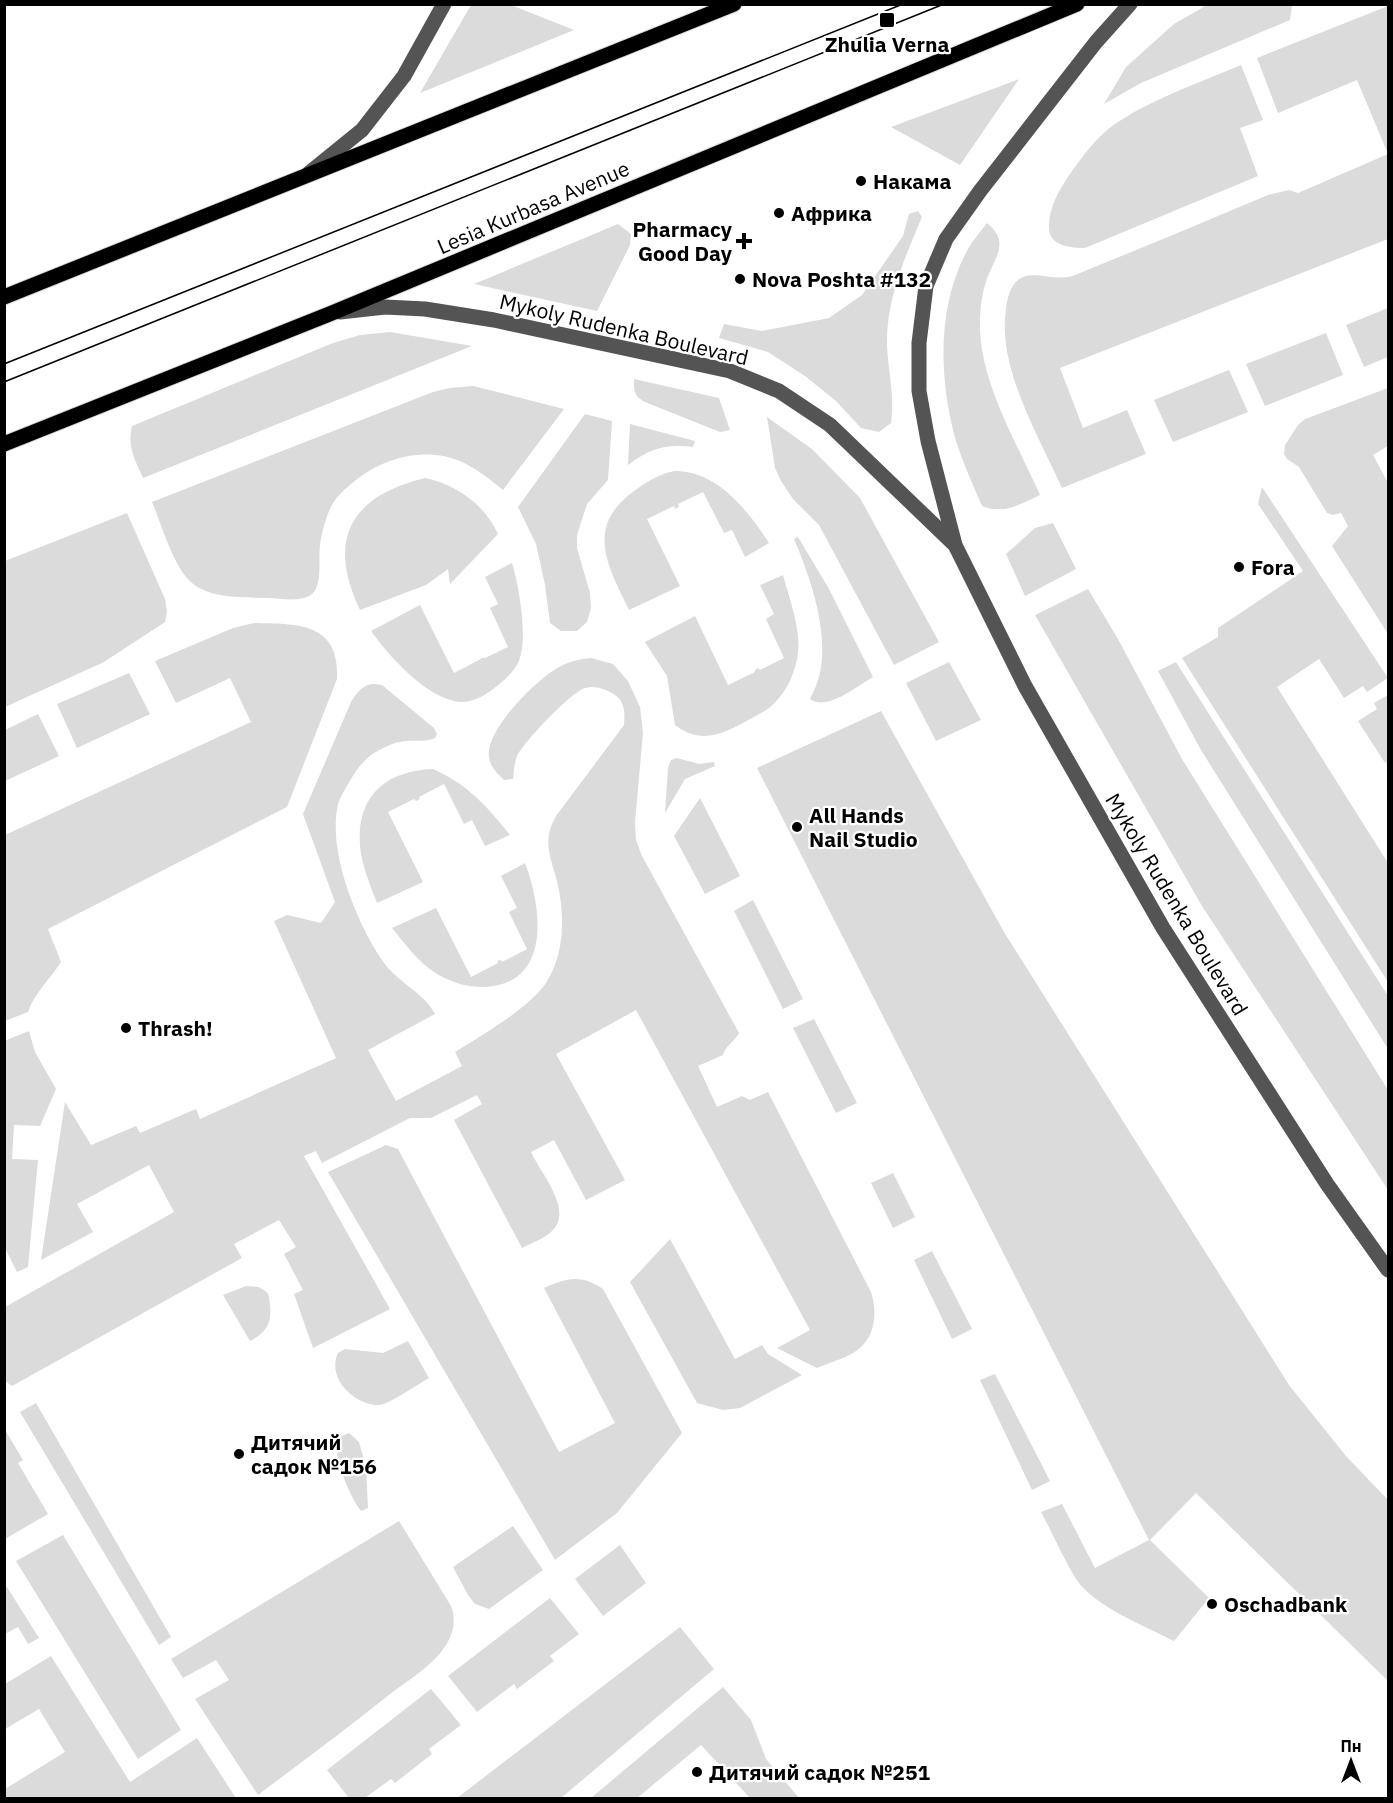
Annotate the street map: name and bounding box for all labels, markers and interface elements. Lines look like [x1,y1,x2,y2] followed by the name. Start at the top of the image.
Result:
[878,11,896,29] marker: Zhulia Verna
[825,30,949,58] place label: Zhulia Verna
[433,154,633,260] street label: Lesia Kurbasa Avenue
[873,167,952,195] place label: Накама
[854,174,868,188] marker: Накама
[791,199,872,227] place label: Африка
[772,206,786,220] marker: Африка
[632,215,733,267] place label: Pharmacy Good Day
[737,234,751,248] marker: Pharmacy Good Day
[752,265,931,293] place label: Nova Poshta #132
[733,272,747,286] marker: Nova Poshta #132
[497,287,751,371] street label: Mykoly Rudenka Boulevard
[1251,553,1295,581] place label: Fora
[1232,560,1246,574] marker: Fora
[1099,788,1255,1020] street label: Mykoly Rudenka Boulevard
[809,801,918,853] place label: All Hands Nail Studio
[790,820,804,834] marker: All Hands Nail Studio
[138,1014,213,1042] place label: Thrash!
[119,1021,133,1035] marker: Thrash!
[251,1428,377,1480] place label: Дитячий садок №156
[232,1447,246,1461] marker: Дитячий садок №156
[1224,1590,1348,1618] place label: Oschadbank
[1205,1597,1219,1611] marker: Oschadbank
[1321,1731,1381,1791] north arrow
[1340,1736,1362,1756] text: Пн
[709,1758,931,1786] place label: Дитячий садок №251
[690,1765,704,1779] marker: Дитячий садок №251

